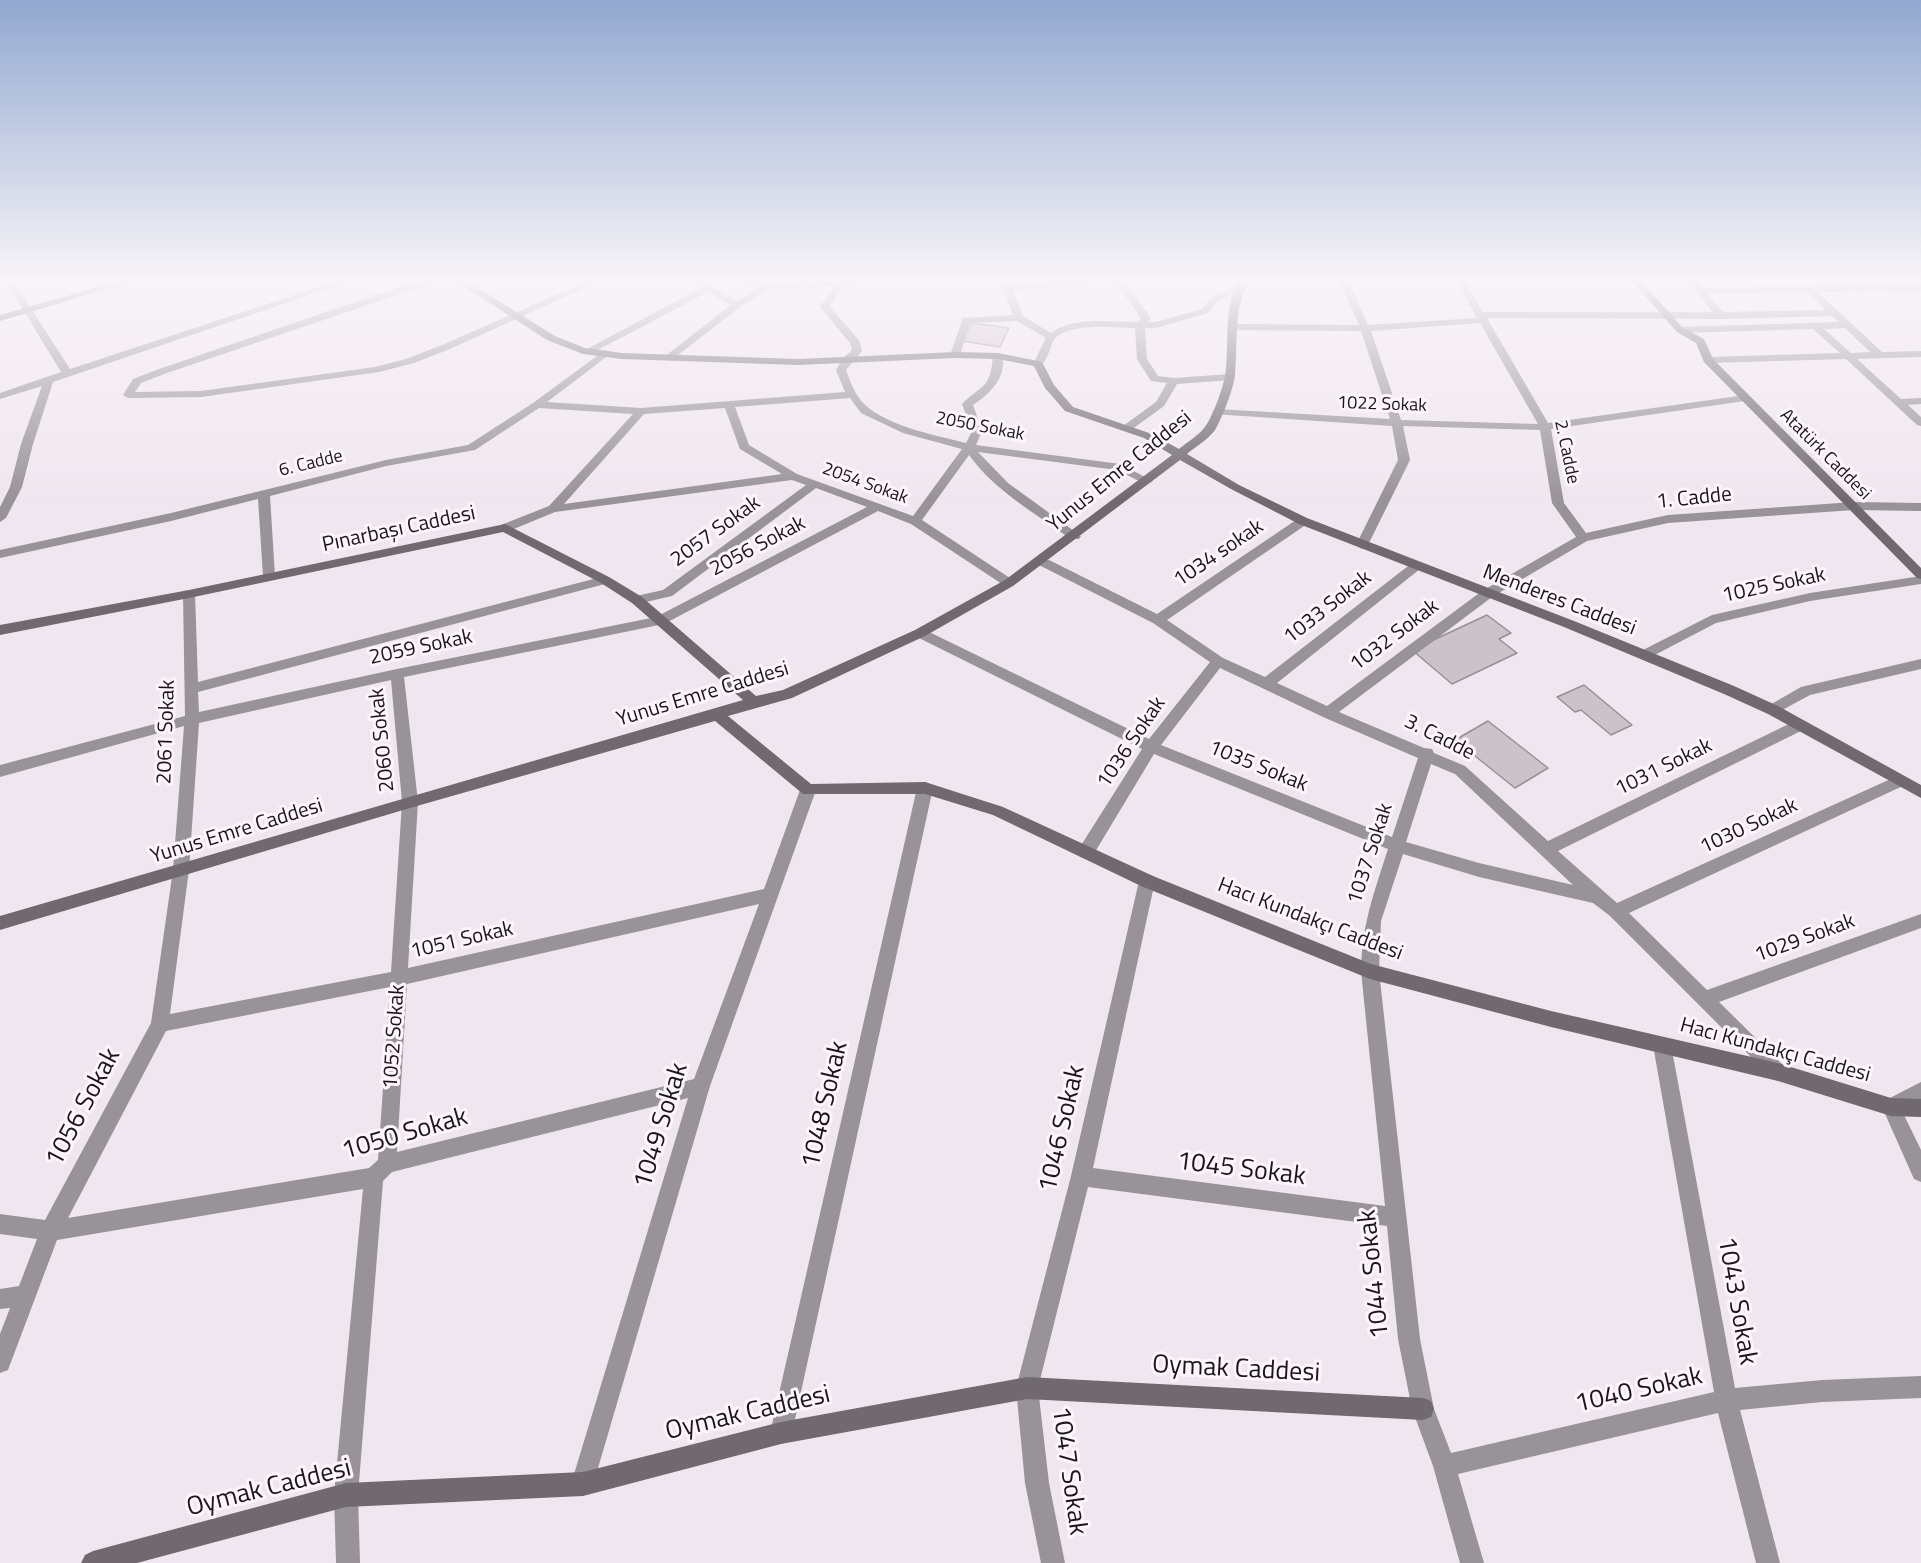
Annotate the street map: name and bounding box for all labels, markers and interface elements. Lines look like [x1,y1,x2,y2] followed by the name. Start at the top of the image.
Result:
[1337,393,1427,417] street label: 1022 Sokak
[1775,405,1875,505] street label: Atatürk Caddesi
[1043,406,1197,538] street label: Yunus Emre Caddesi
[934,408,1026,446] street label: 2050 Sokak
[1549,418,1583,486] street label: 2. Cadde
[277,446,345,482] street label: 6. Cadde
[819,459,911,509] street label: 2054 Sokak
[1655,483,1733,515] street label: 1. Cadde
[666,491,766,573] street label: 2057 Sokak
[320,501,478,559] street label: Pınarbaşı Caddesi
[706,511,810,583] street label: 2056 Sokak
[1169,515,1269,593] street label: 1034 sokak
[1479,560,1639,642] street label: Menderes Caddesi
[1720,563,1828,609] street label: 1025 Sokak
[1279,566,1377,650] street label: 1033 Sokak
[1346,594,1444,678] street label: 1032 Sokak
[367,625,475,671] street label: 2059 Sokak
[614,657,792,733] street label: Yunus Emre Caddesi
[153,679,181,785] street label: 2061 Sokak
[365,687,401,793] street label: 2060 Sokak
[1092,693,1172,793] street label: 1036 Sokak
[1400,710,1478,766] street label: 3. Cadde
[1611,734,1717,802] street label: 1031 Sokak
[1205,736,1311,798] street label: 1035 Sokak
[1696,793,1802,861] street label: 1030 Sokak
[148,794,326,870] street label: Yunus Emre Caddesi
[1343,800,1399,908] street label: 1037 Sokak
[1214,873,1406,967] street label: Hacı Kundakçı Caddesi
[1751,909,1859,969] street label: 1029 Sokak
[408,917,516,965] street label: 1051 Sokak
[379,984,411,1090] street label: 1052 Sokak
[1677,1013,1873,1089] street label: Hacı Kundakçı Caddesi
[796,1038,856,1172] street label: 1048 Sokak
[40,1043,128,1173] street label: 1056 Sokak
[628,1059,696,1193] street label: 1049 Sokak
[1033,1062,1093,1196] street label: 1046 Sokak
[338,1102,472,1168] street label: 1050 Sokak
[1175,1147,1307,1193] street label: 1045 Sokak
[1353,1208,1397,1340] street label: 1044 Sokak
[1709,1234,1763,1368] street label: 1043 Sokak
[1151,1350,1321,1390] street label: Oymak Caddesi
[1572,1361,1706,1421] street label: 1040 Sokak
[663,1380,833,1448] street label: Oymak Caddesi
[1044,1405,1092,1537] street label: 1047 Sokak
[184,1454,354,1524] street label: Oymak Caddesi

